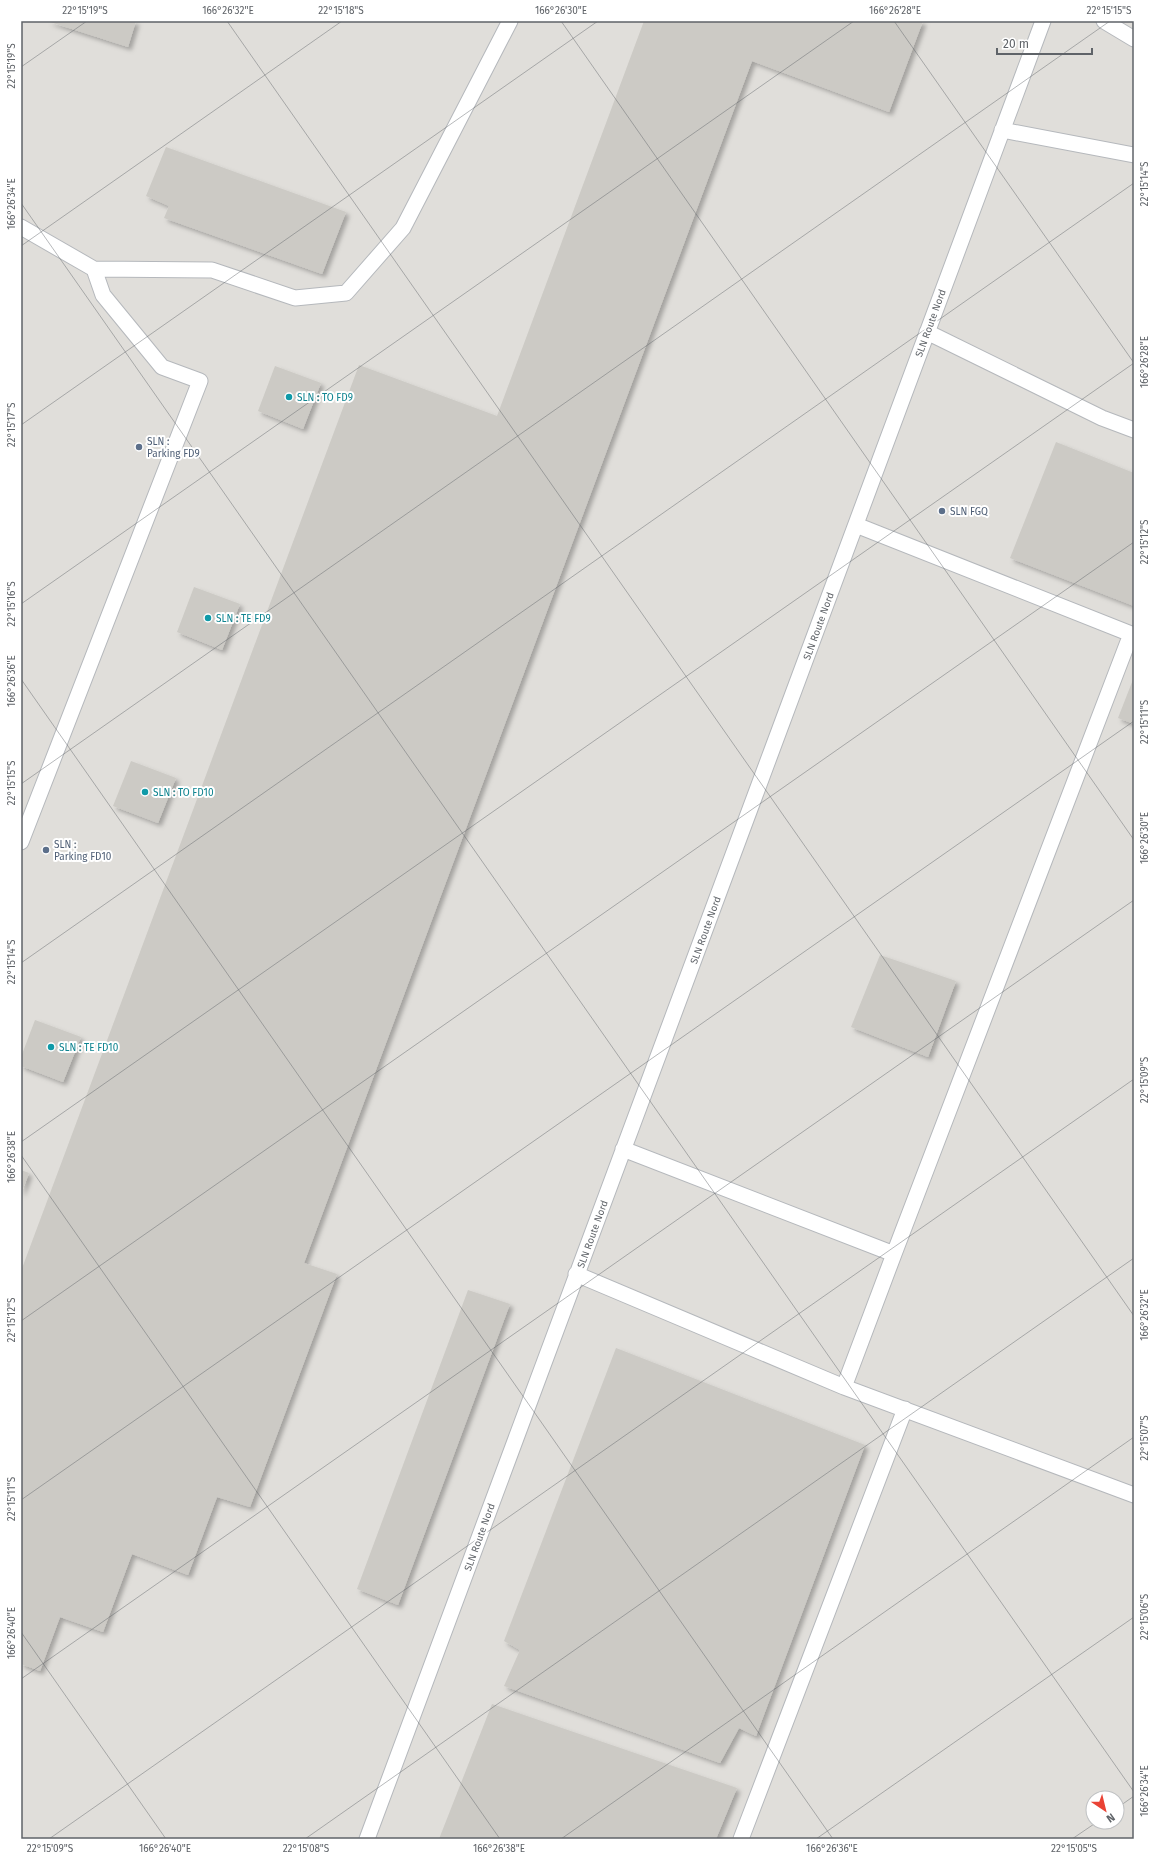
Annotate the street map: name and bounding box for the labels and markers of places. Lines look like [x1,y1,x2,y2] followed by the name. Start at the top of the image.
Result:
[284,392,294,402] marker: SLN : TO FD9
[297,392,353,404] place label: SLN : TO FD9
[147,436,200,460] place label: SLN : Parking FD9
[134,442,144,452] marker: SLN : Parking FD9
[937,506,947,516] marker: SLN FGQ
[950,506,988,518] place label: SLN FGQ
[203,613,213,623] marker: SLN : TE FD9
[216,613,271,625] place label: SLN : TE FD9
[140,787,150,797] marker: SLN : TO FD10
[153,787,214,799] place label: SLN : TO FD10
[54,839,112,863] place label: SLN : Parking FD10
[41,845,51,855] marker: SLN : Parking FD10
[46,1042,56,1052] marker: SLN : TE FD10
[59,1042,119,1054] place label: SLN : TE FD10

